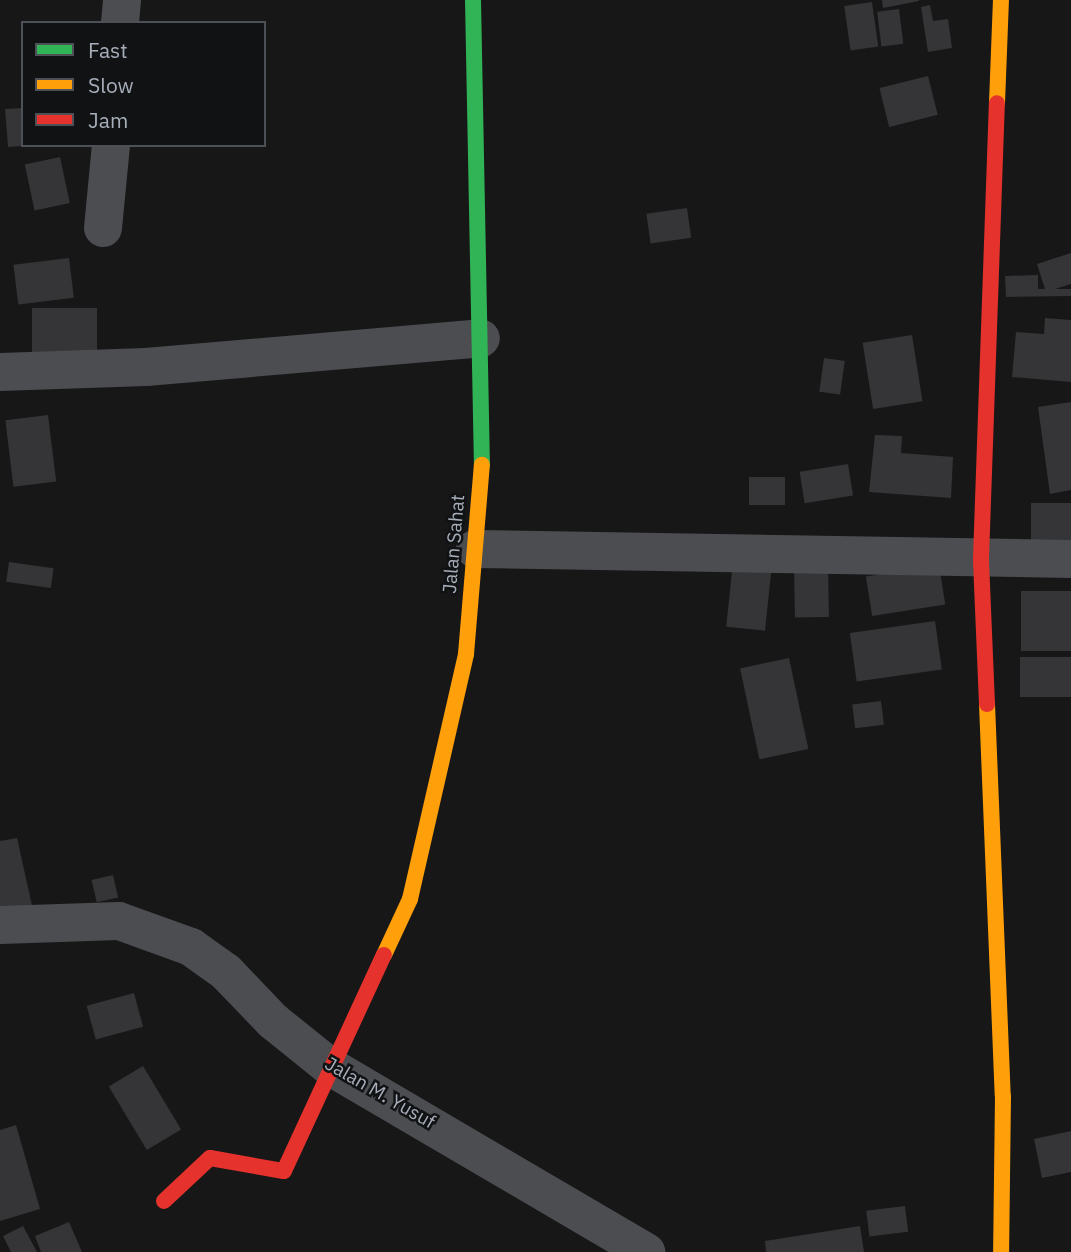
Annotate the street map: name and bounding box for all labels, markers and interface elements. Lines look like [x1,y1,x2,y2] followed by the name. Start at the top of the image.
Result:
[21,21,266,147] legend
[88,36,128,64] text: Fast
[88,71,134,99] text: Slow
[88,106,128,134] text: Jam
[438,494,470,594] street label: Jalan Sahat
[321,1052,439,1134] street label: Jalan M. Yusuf

